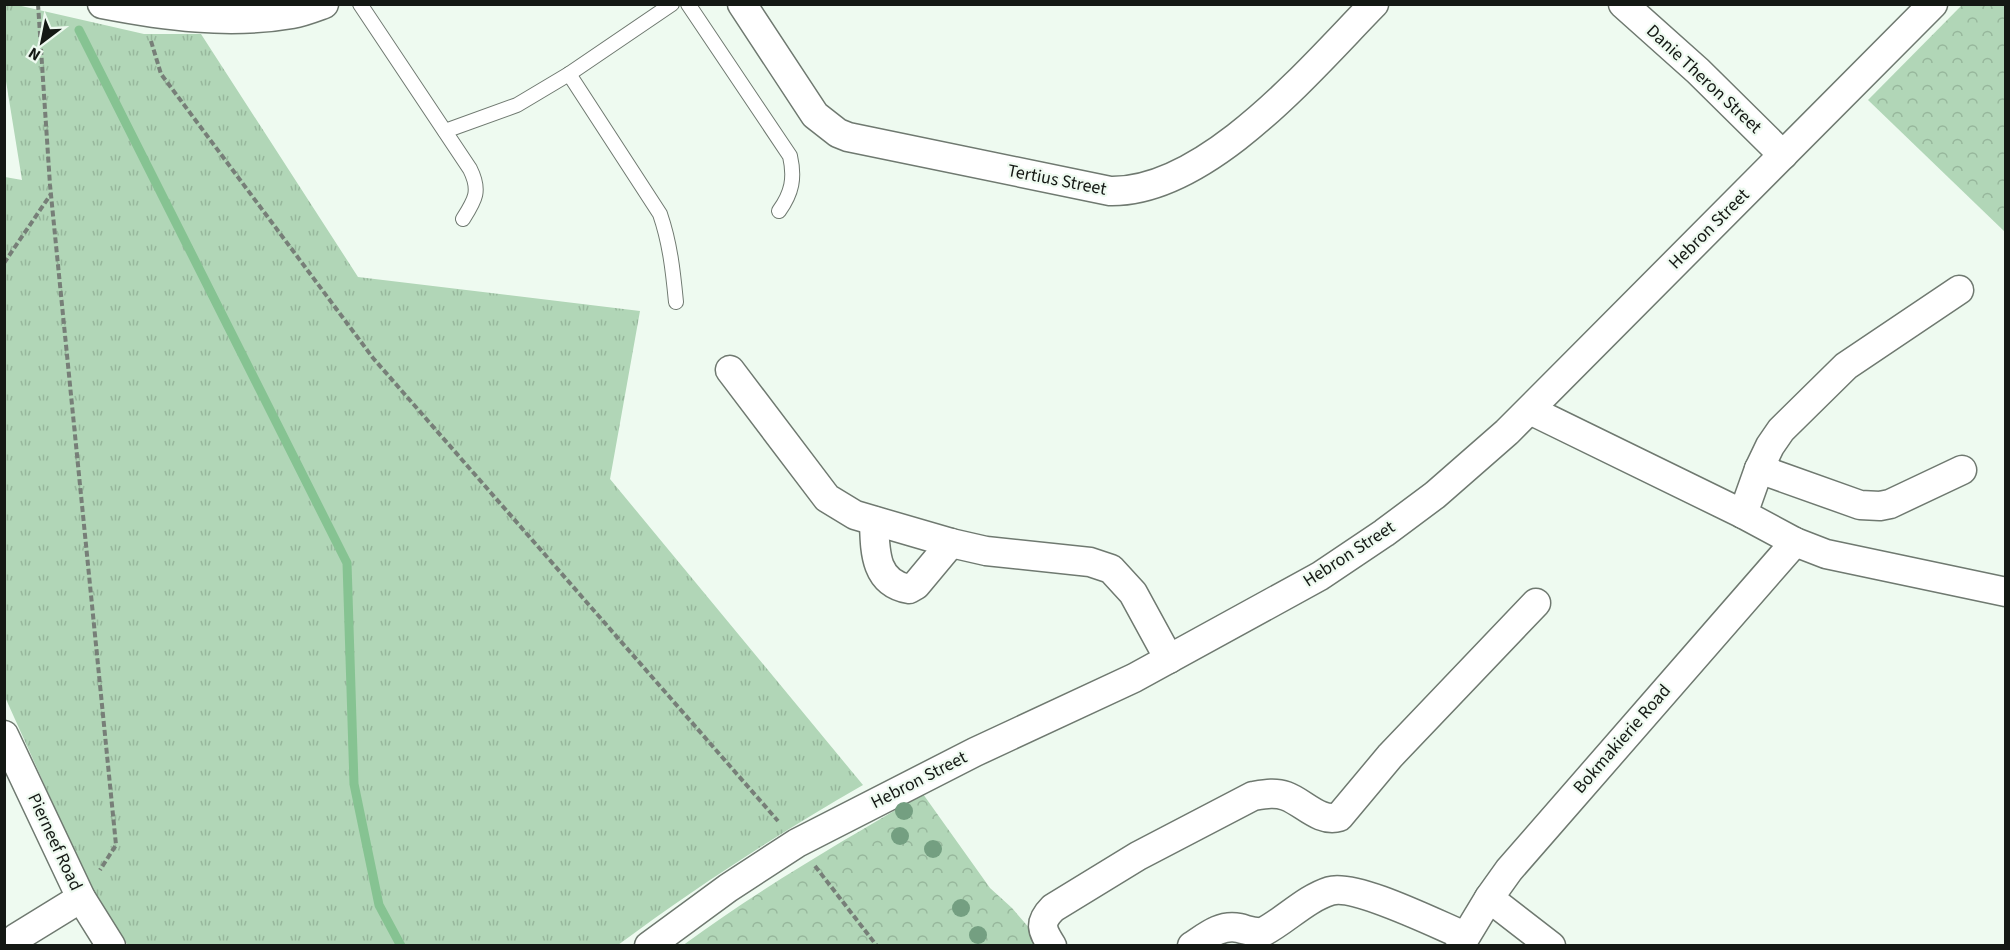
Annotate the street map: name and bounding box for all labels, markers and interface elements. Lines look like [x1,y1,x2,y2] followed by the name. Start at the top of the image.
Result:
[12,12,72,72] north arrow
[1641,19,1767,139] street label: Danie Theron Street
[24,42,45,66] text: N
[1005,158,1109,202] street label: Tertius Street
[1663,183,1755,275] street label: Hebron Street
[1298,515,1400,593] street label: Hebron Street
[1568,679,1676,799] street label: Bokmakierie Road
[867,745,971,815] street label: Hebron Street
[21,789,89,895] street label: Pierneef Road

